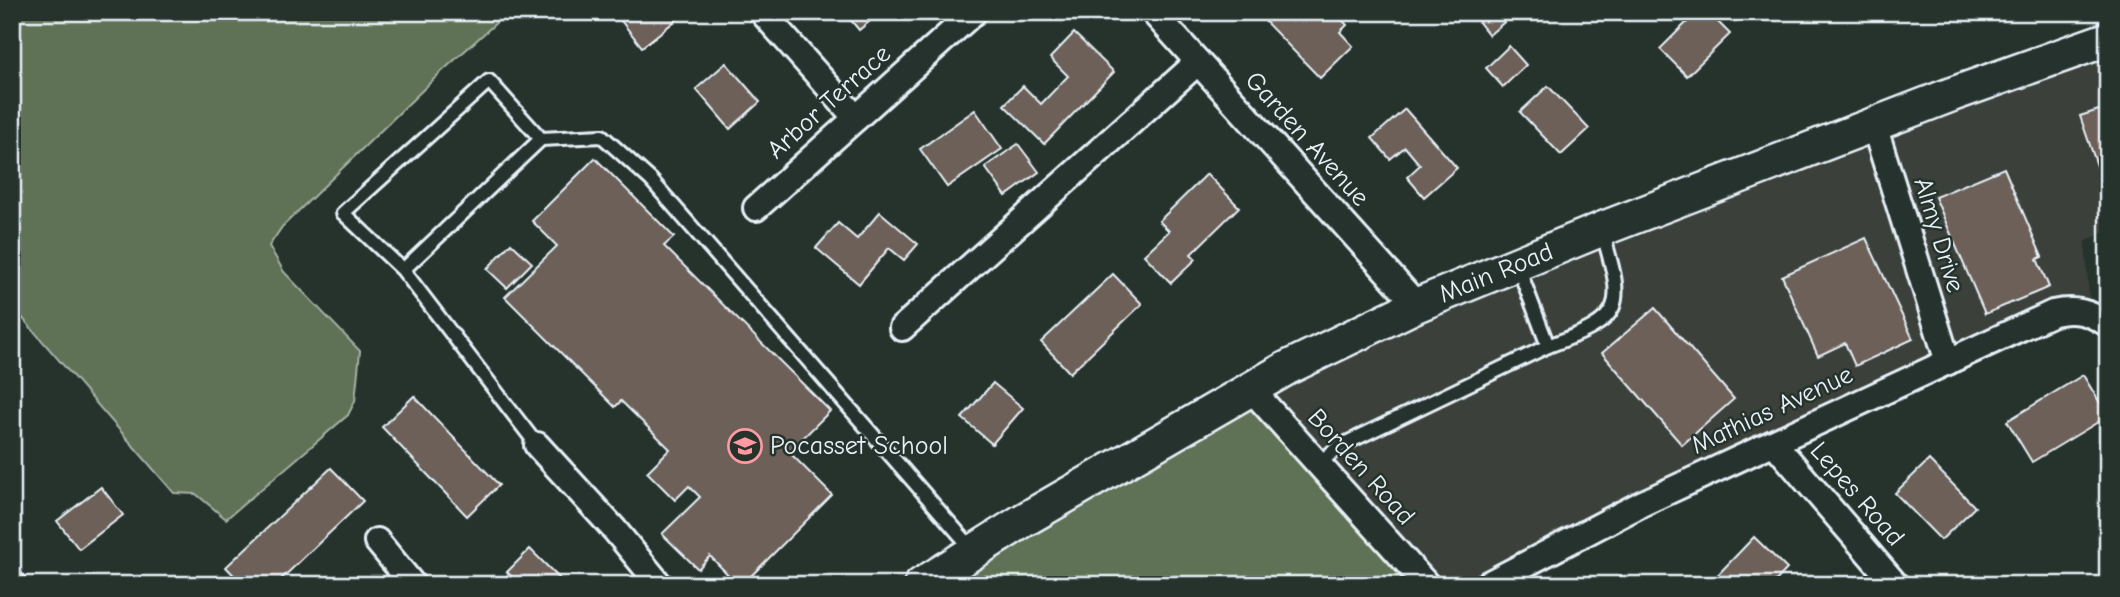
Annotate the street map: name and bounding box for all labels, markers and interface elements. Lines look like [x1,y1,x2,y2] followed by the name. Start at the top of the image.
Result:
[761,39,897,165] street label: Arbor Terrace
[1239,66,1375,212] street label: Garden Avenue
[1907,174,1971,296] street label: Almy Drive
[1435,237,1557,309] street label: Main Road
[1687,360,1857,460] street label: Mathias Avenue
[1301,403,1421,531] street label: Borden Road
[726,427,764,465] school or university icon: Pocasset School
[770,431,948,461] place label: Pocasset School
[1804,436,1910,552] street label: Lepes Road

